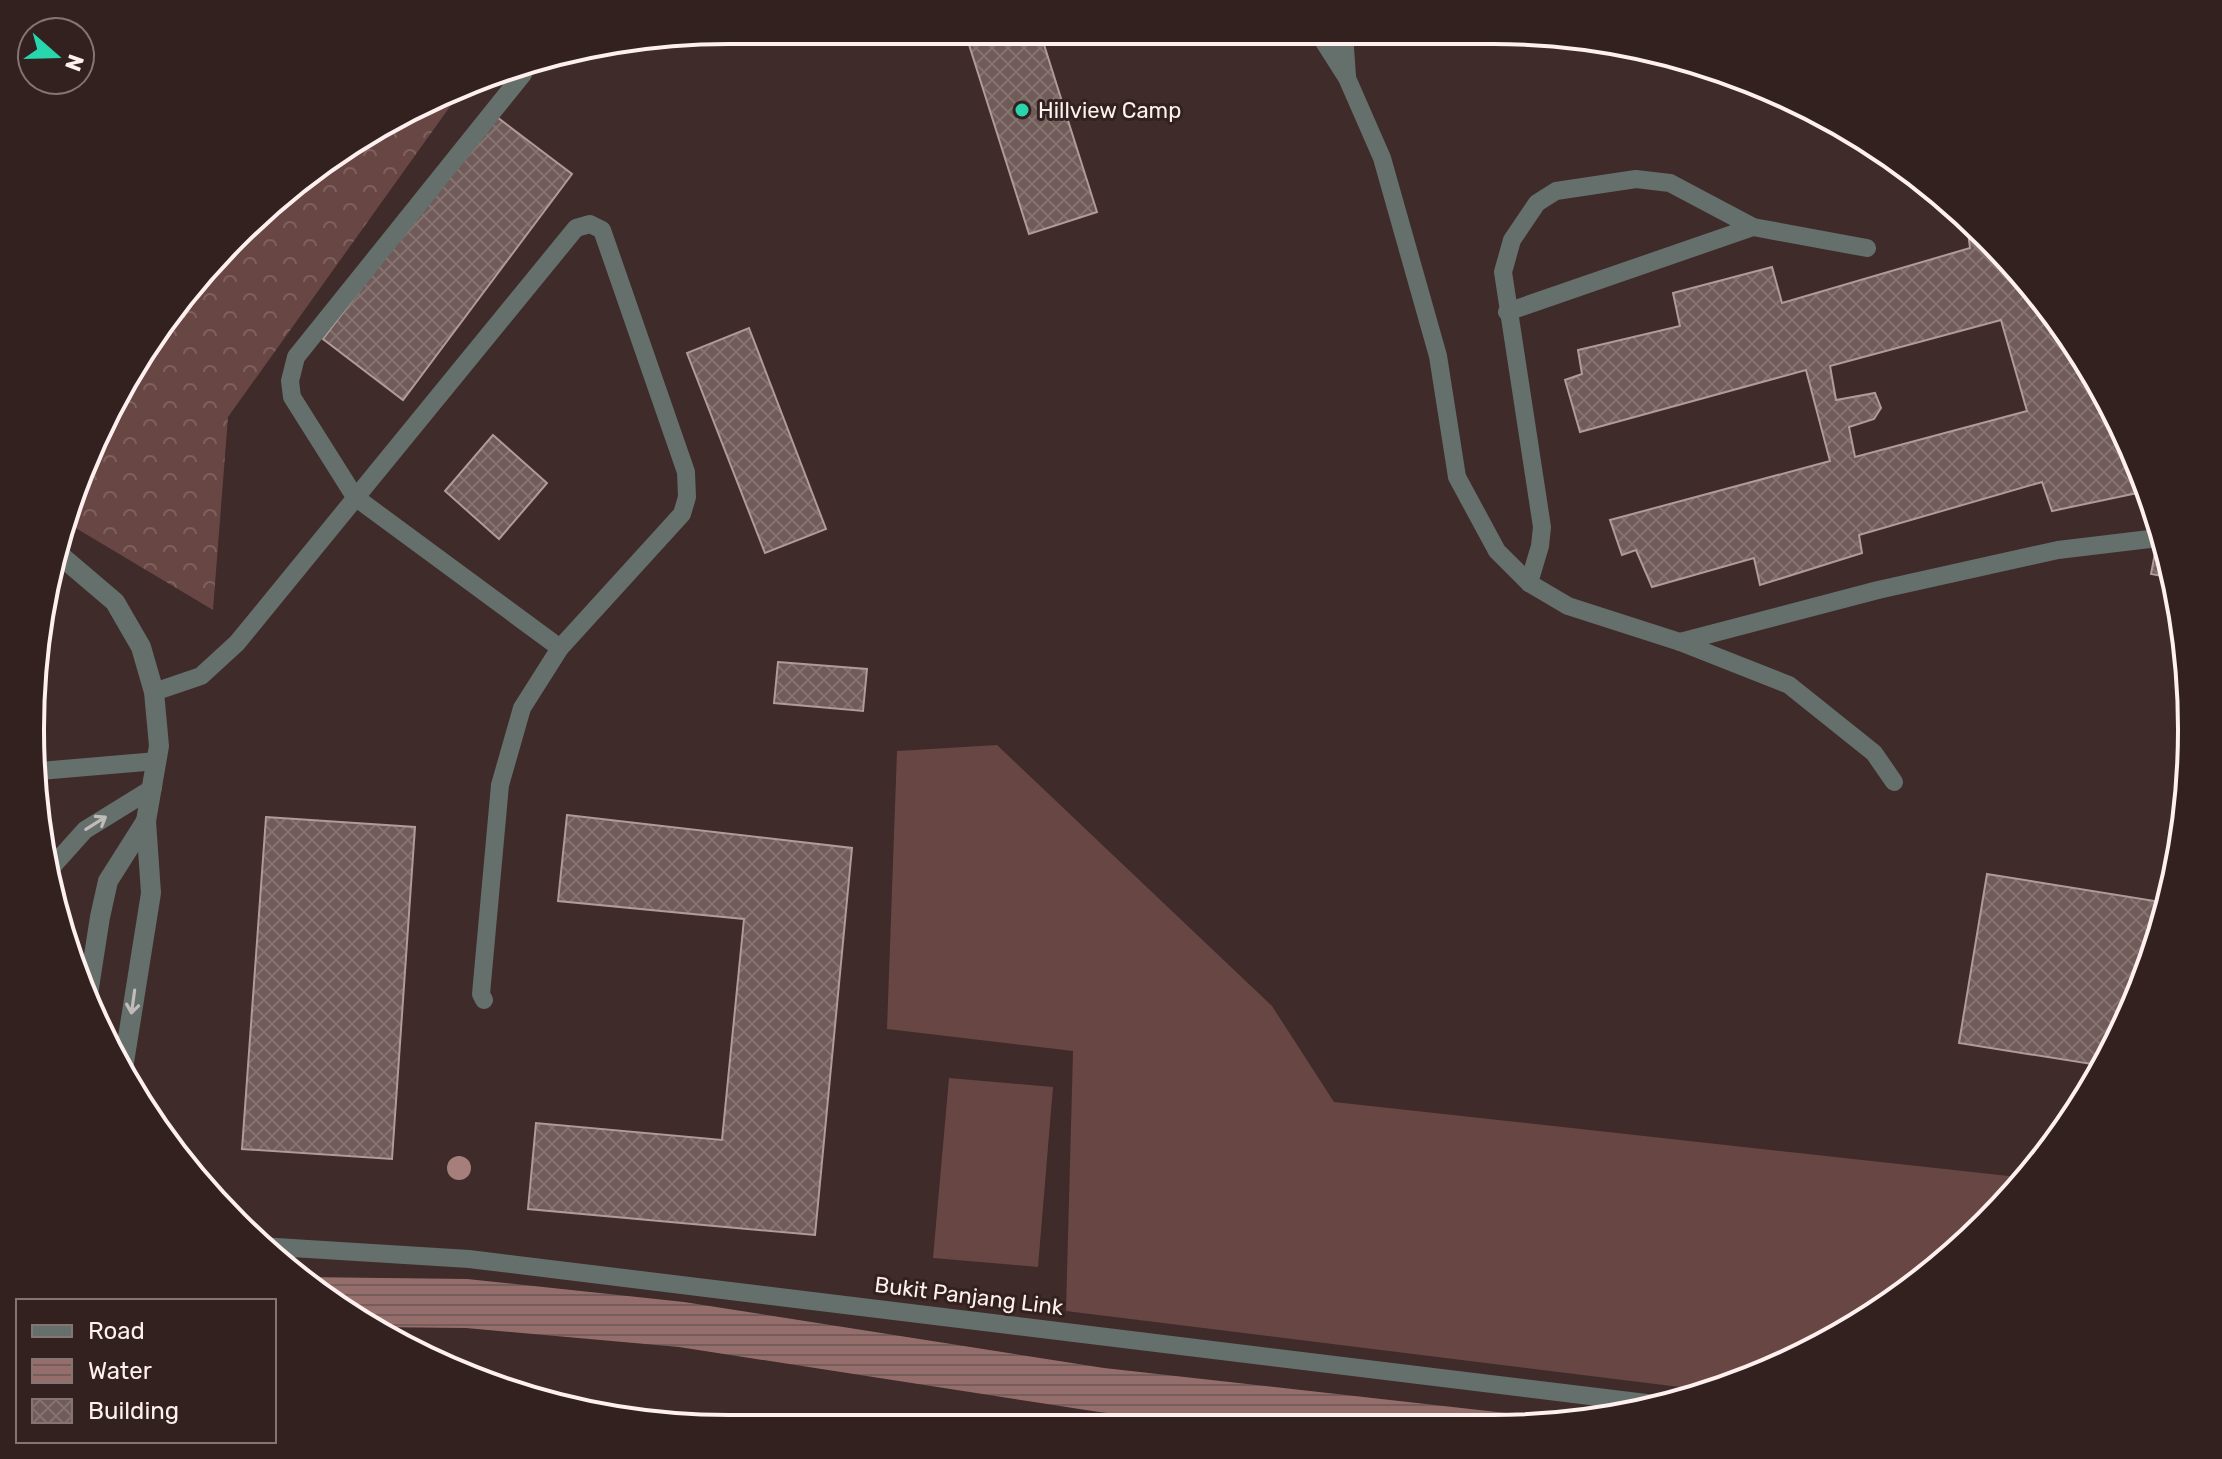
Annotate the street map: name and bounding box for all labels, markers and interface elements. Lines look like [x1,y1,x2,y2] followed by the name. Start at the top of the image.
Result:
[16,16,96,96] north arrow
[59,51,90,75] text: N
[1038,97,1181,124] place label: Hillview Camp
[1013,101,1031,119] marker: Hillview Camp
[84,814,107,830] one-way arrow
[125,989,140,1014] one-way arrow
[873,1271,1066,1321] street label: Bukit Panjang Link
[16,1299,276,1443] legend
[88,1317,145,1345] text: Road
[88,1357,152,1385] text: Water
[88,1397,179,1425] text: Building

